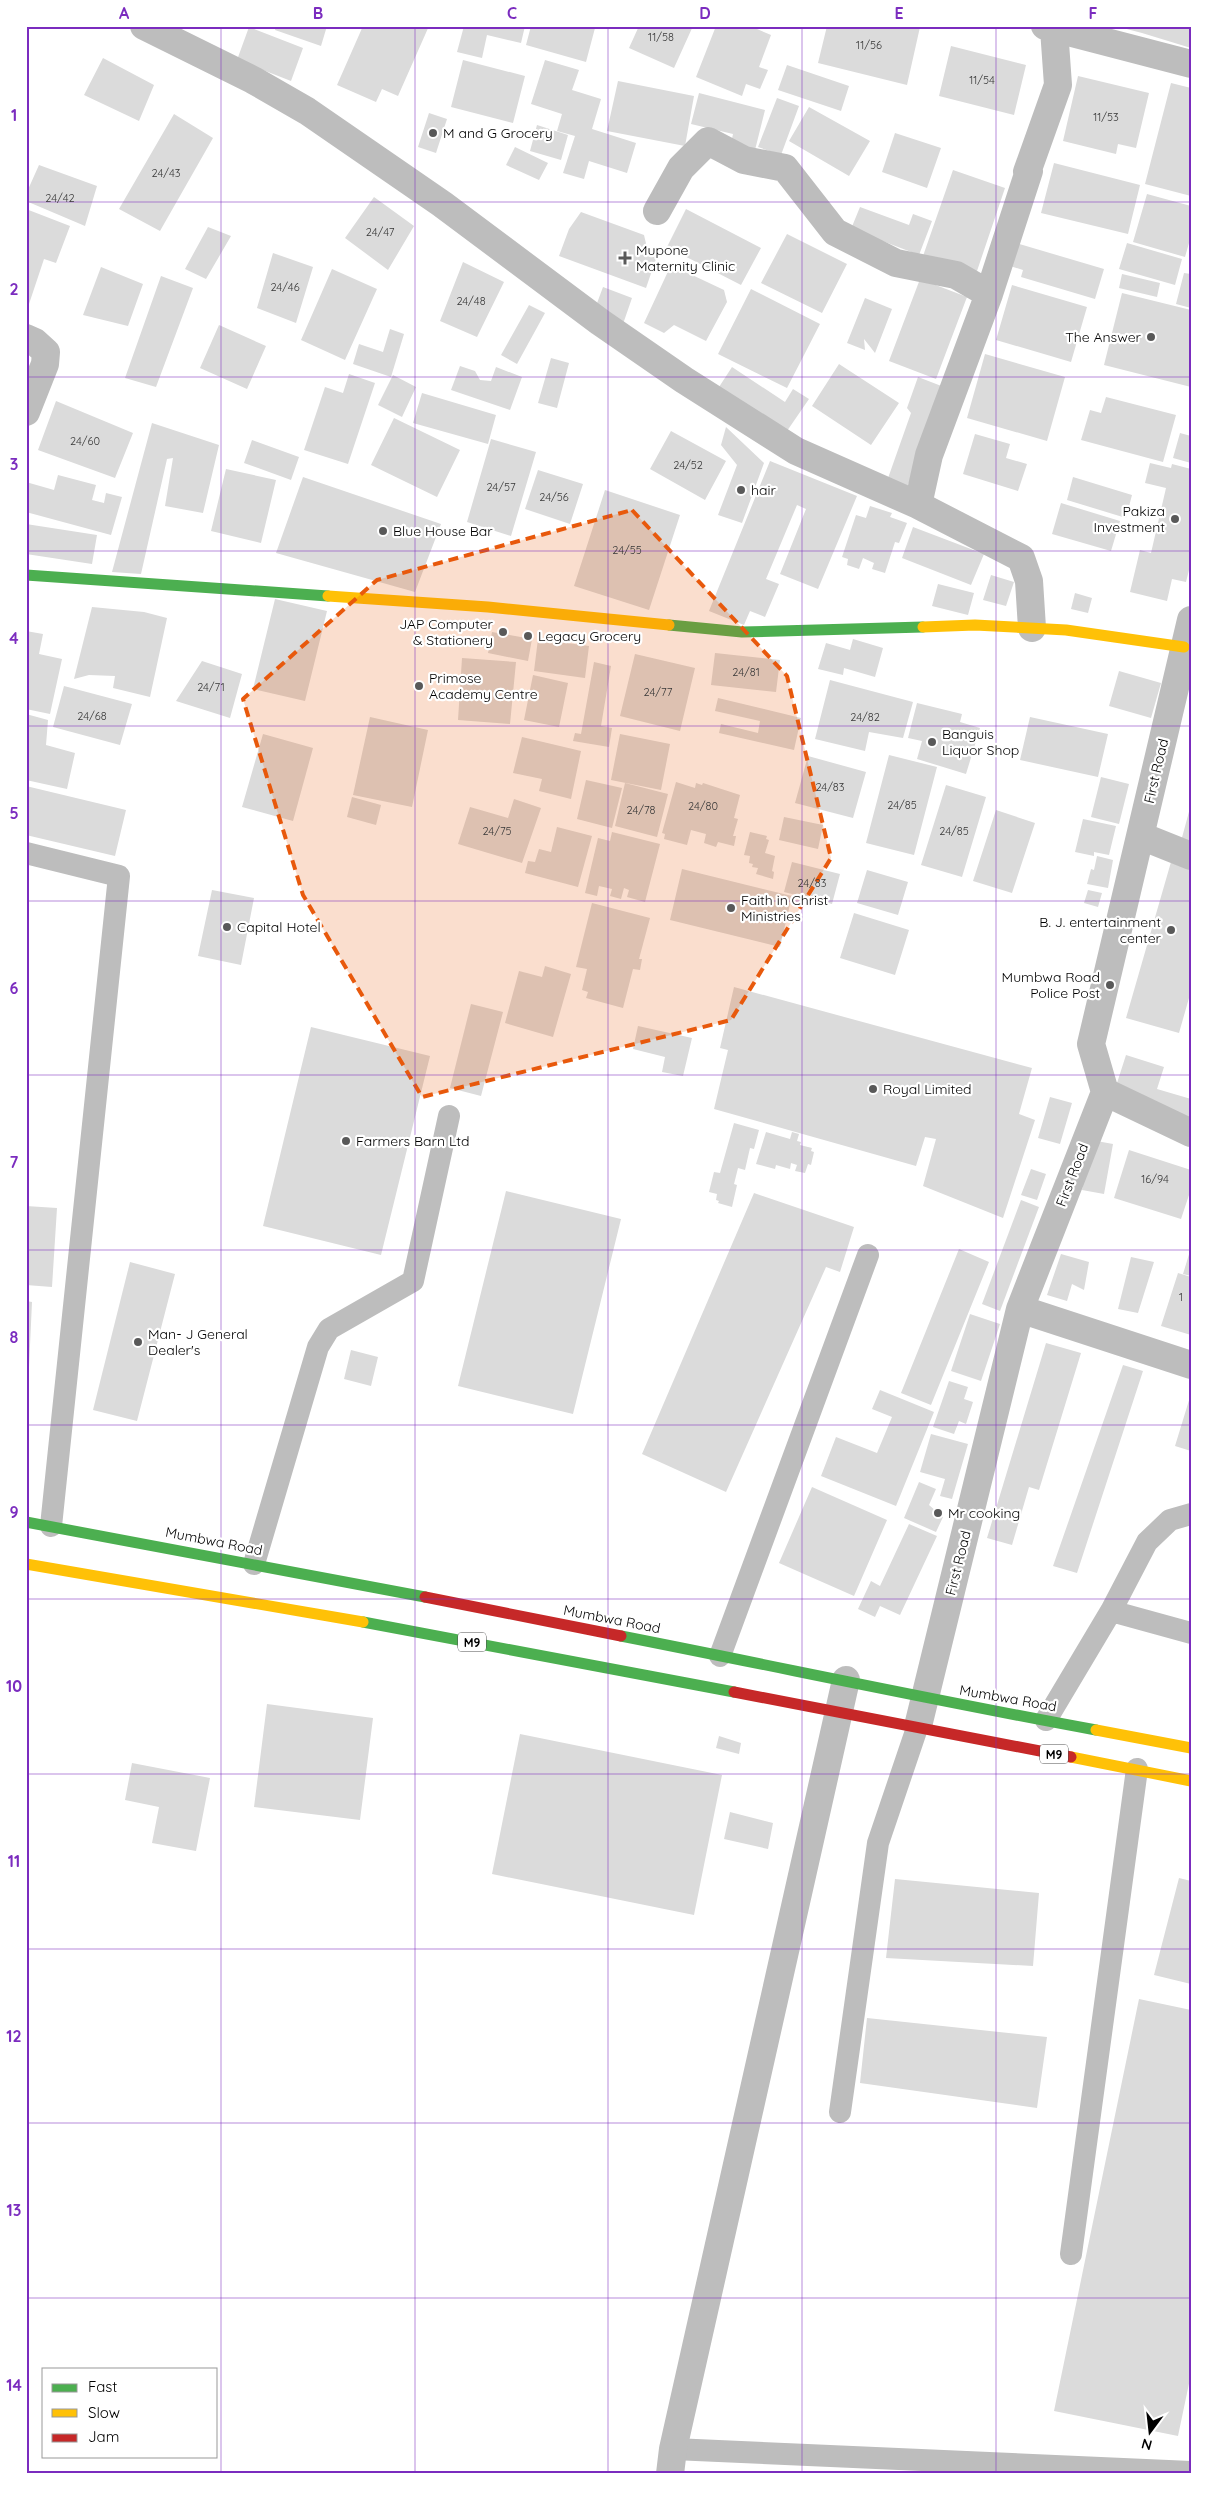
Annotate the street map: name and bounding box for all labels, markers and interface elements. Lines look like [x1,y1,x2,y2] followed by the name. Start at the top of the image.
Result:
[119,3,130,23] text: A
[313,3,323,23] text: B
[507,3,517,23] text: C
[699,3,711,23] text: D
[894,3,904,23] text: E
[1089,3,1098,23] text: F
[648,30,674,44] house number: 11/58
[856,38,882,52] house number: 11/56
[969,73,995,87] house number: 11/54
[11,105,17,125] text: 1
[1093,110,1119,124] house number: 11/53
[443,124,553,142] place label: M and G Grocery
[427,127,439,139] marker: M and G Grocery
[151,166,181,180] house number: 24/43
[45,191,75,205] house number: 24/42
[366,225,395,239] house number: 24/47
[636,241,735,275] place label: Mupone Maternity Clinic
[618,251,632,265] marker: Mupone Maternity Clinic
[9,279,19,299] text: 2
[270,280,300,294] house number: 24/46
[456,294,486,308] house number: 24/48
[1065,328,1142,346] place label: The Answer
[1145,331,1157,343] marker: The Answer
[70,434,100,448] house number: 24/60
[10,454,18,474] text: 3
[673,458,703,472] house number: 24/52
[486,480,516,494] house number: 24/57
[751,481,776,499] place label: hair
[735,484,747,496] marker: hair
[539,490,569,504] house number: 24/56
[1093,502,1165,536] place label: Pakiza Investment
[1169,513,1181,525] marker: Pakiza Investment
[393,522,493,540] place label: Blue House Bar
[377,525,389,537] marker: Blue House Bar
[612,543,642,557] house number: 24/55
[399,615,494,649] place label: JAP Computer & Stationery
[497,626,509,638] marker: JAP Computer & Stationery
[538,627,641,645] place label: Legacy Grocery
[9,628,19,648] text: 4
[522,630,534,642] marker: Legacy Grocery
[732,665,760,679] house number: 24/81
[429,669,538,703] place label: Primose Academy Centre
[197,680,225,694] house number: 24/71
[413,680,425,692] marker: Primose Academy Centre
[644,685,673,699] house number: 24/77
[77,709,107,723] house number: 24/68
[850,710,880,724] house number: 24/82
[942,725,1019,759] place label: Banguis Liquor Shop
[926,736,938,748] marker: Banguis Liquor Shop
[1140,737,1172,805] street label: First Road
[815,780,845,794] house number: 24/83
[887,798,917,812] house number: 24/85
[688,799,718,813] house number: 24/80
[9,803,19,823] text: 5
[626,803,656,817] house number: 24/78
[482,824,512,838] house number: 24/75
[939,824,969,838] house number: 24/85
[797,876,827,890] house number: 24/83
[741,891,829,925] place label: Faith in Christ Ministries
[725,902,737,914] marker: Faith in Christ Ministries
[1039,913,1162,947] place label: B. J. entertainment center
[237,918,321,936] place label: Capital Hotel
[221,921,233,933] marker: Capital Hotel
[1165,924,1177,936] marker: B. J. entertainment center
[1002,968,1100,1002] place label: Mumbwa Road Police Post
[10,978,19,998] text: 6
[1104,979,1116,991] marker: Mumbwa Road Police Post
[883,1080,972,1098] place label: Royal Limited
[867,1083,879,1095] marker: Royal Limited
[356,1132,469,1150] place label: Farmers Barn Ltd
[340,1135,352,1147] marker: Farmers Barn Ltd
[1052,1141,1092,1209] street label: First Road
[10,1152,19,1172] text: 7
[1141,1172,1169,1186] house number: 16/94
[1179,1290,1183,1304] house number: 1
[148,1325,248,1359] place label: Man- J General Dealer's
[10,1327,19,1347] text: 8
[132,1336,144,1348] marker: Man- J General Dealer's
[9,1502,19,1522] text: 9
[948,1504,1020,1522] place label: Mr cooking
[932,1507,944,1519] marker: Mr cooking
[164,1523,264,1559] street label: Mumbwa Road
[941,1529,975,1597] street label: First Road
[562,1601,662,1637] street label: Mumbwa Road
[458,1632,486,1651] road number: M9
[6,1676,22,1696] text: 10
[958,1681,1058,1715] street label: Mumbwa Road
[1040,1745,1068,1764] road number: M9
[8,1851,20,1871] text: 11
[6,2026,22,2046] text: 12
[7,2200,21,2220] text: 13
[42,2368,218,2458] legend
[6,2375,22,2395] text: 14
[88,2377,117,2396] text: Fast
[88,2403,120,2422] text: Slow
[1124,2408,1174,2458] north arrow
[88,2427,119,2446] text: Jam
[1139,2435,1154,2455] text: N

